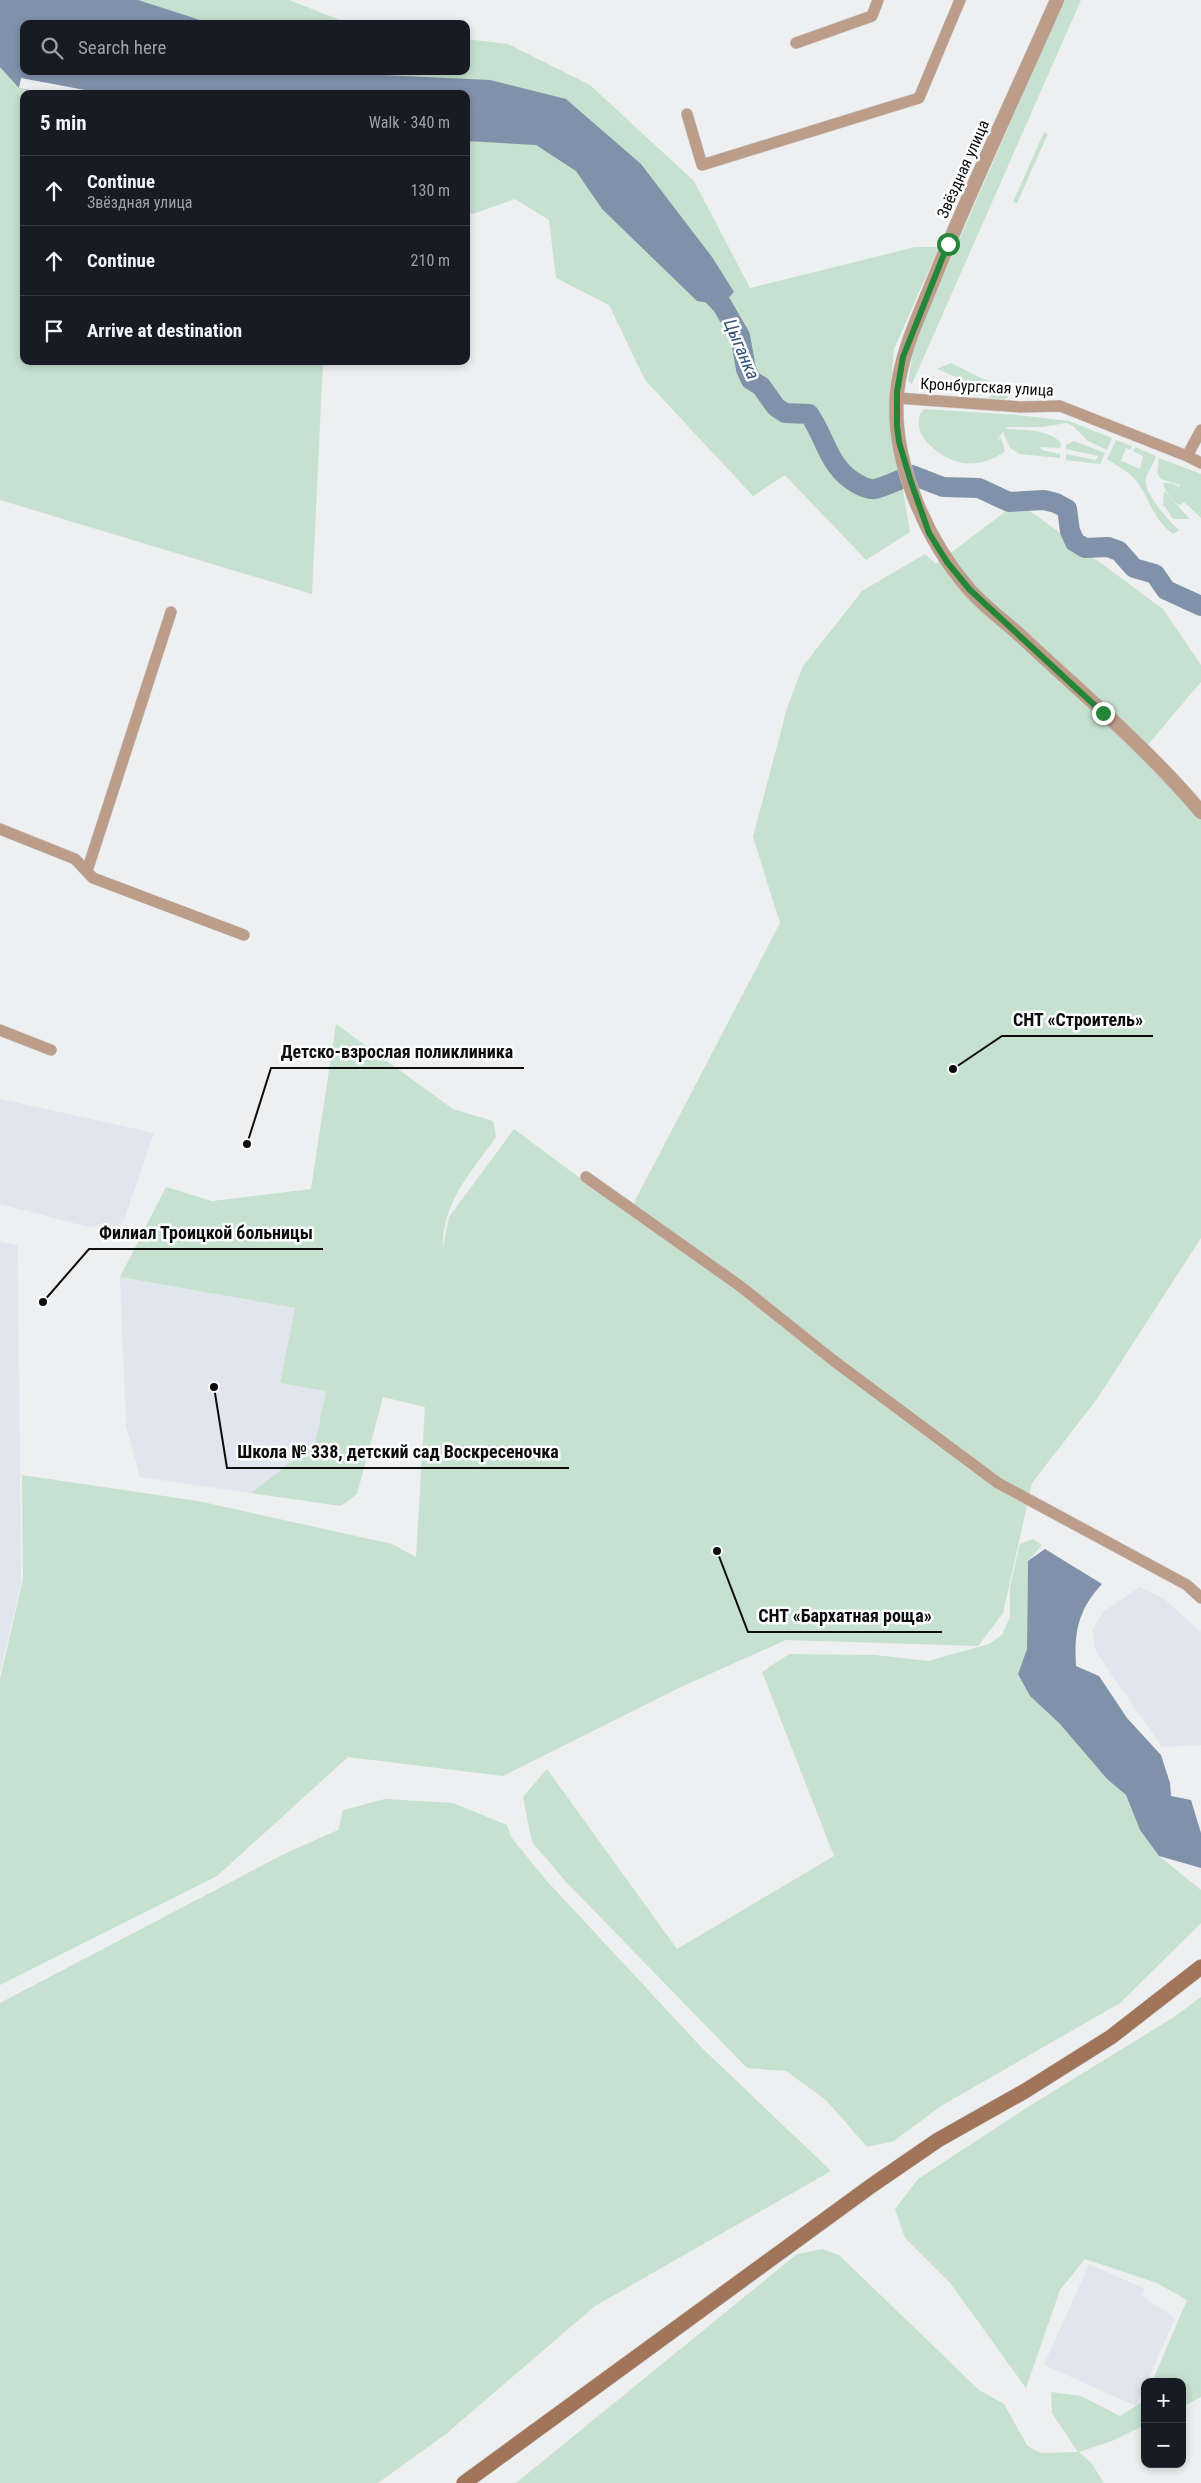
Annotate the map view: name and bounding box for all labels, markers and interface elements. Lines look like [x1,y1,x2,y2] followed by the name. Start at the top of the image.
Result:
[20,20,470,75] search box
[38,34,66,62] icon: search
[78,36,166,59] text: Search here
[40,111,87,135] text: 5 min
[369,113,450,132] text: Walk · 340 m
[933,117,993,221] street label: Звёздная улица
[87,170,155,193] text: Continue
[40,177,68,205] icon: ahead
[411,181,450,200] text: 130 m
[87,193,192,212] text: Звёздная улица
[937,233,960,256] route start
[40,247,68,275] icon: ahead
[87,249,155,272] text: Continue
[411,251,450,270] text: 210 m
[720,316,764,382] water label: Цыганка
[40,317,68,345] icon: arrive
[87,319,242,342] text: Arrive at destination
[920,374,1054,400] street label: Кронбургская улица
[1092,702,1115,725] route end
[1002,1003,1153,1036] callout: СНТ «Строитель»
[1013,1009,1143,1030] text: СНТ «Строитель»
[271,1035,524,1068] callout: Детско-взрослая поликлиника
[281,1041,513,1062] text: Детско-взрослая поликлиника
[89,1216,323,1249] callout: Филиал Троицкой больницы
[99,1222,313,1243] text: Филиал Троицкой больницы
[227,1435,569,1468] callout: Школа № 338, детский сад Воскресеночка
[237,1441,559,1462] text: Школа № 338, детский сад Воскресеночка
[748,1599,942,1632] callout: СНТ «Бархатная роща»
[758,1605,932,1626] text: СНТ «Бархатная роща»
[1141,2378,1186,2468] map controls
[1141,2378,1186,2423] button: +
[1141,2423,1186,2468] button: −

